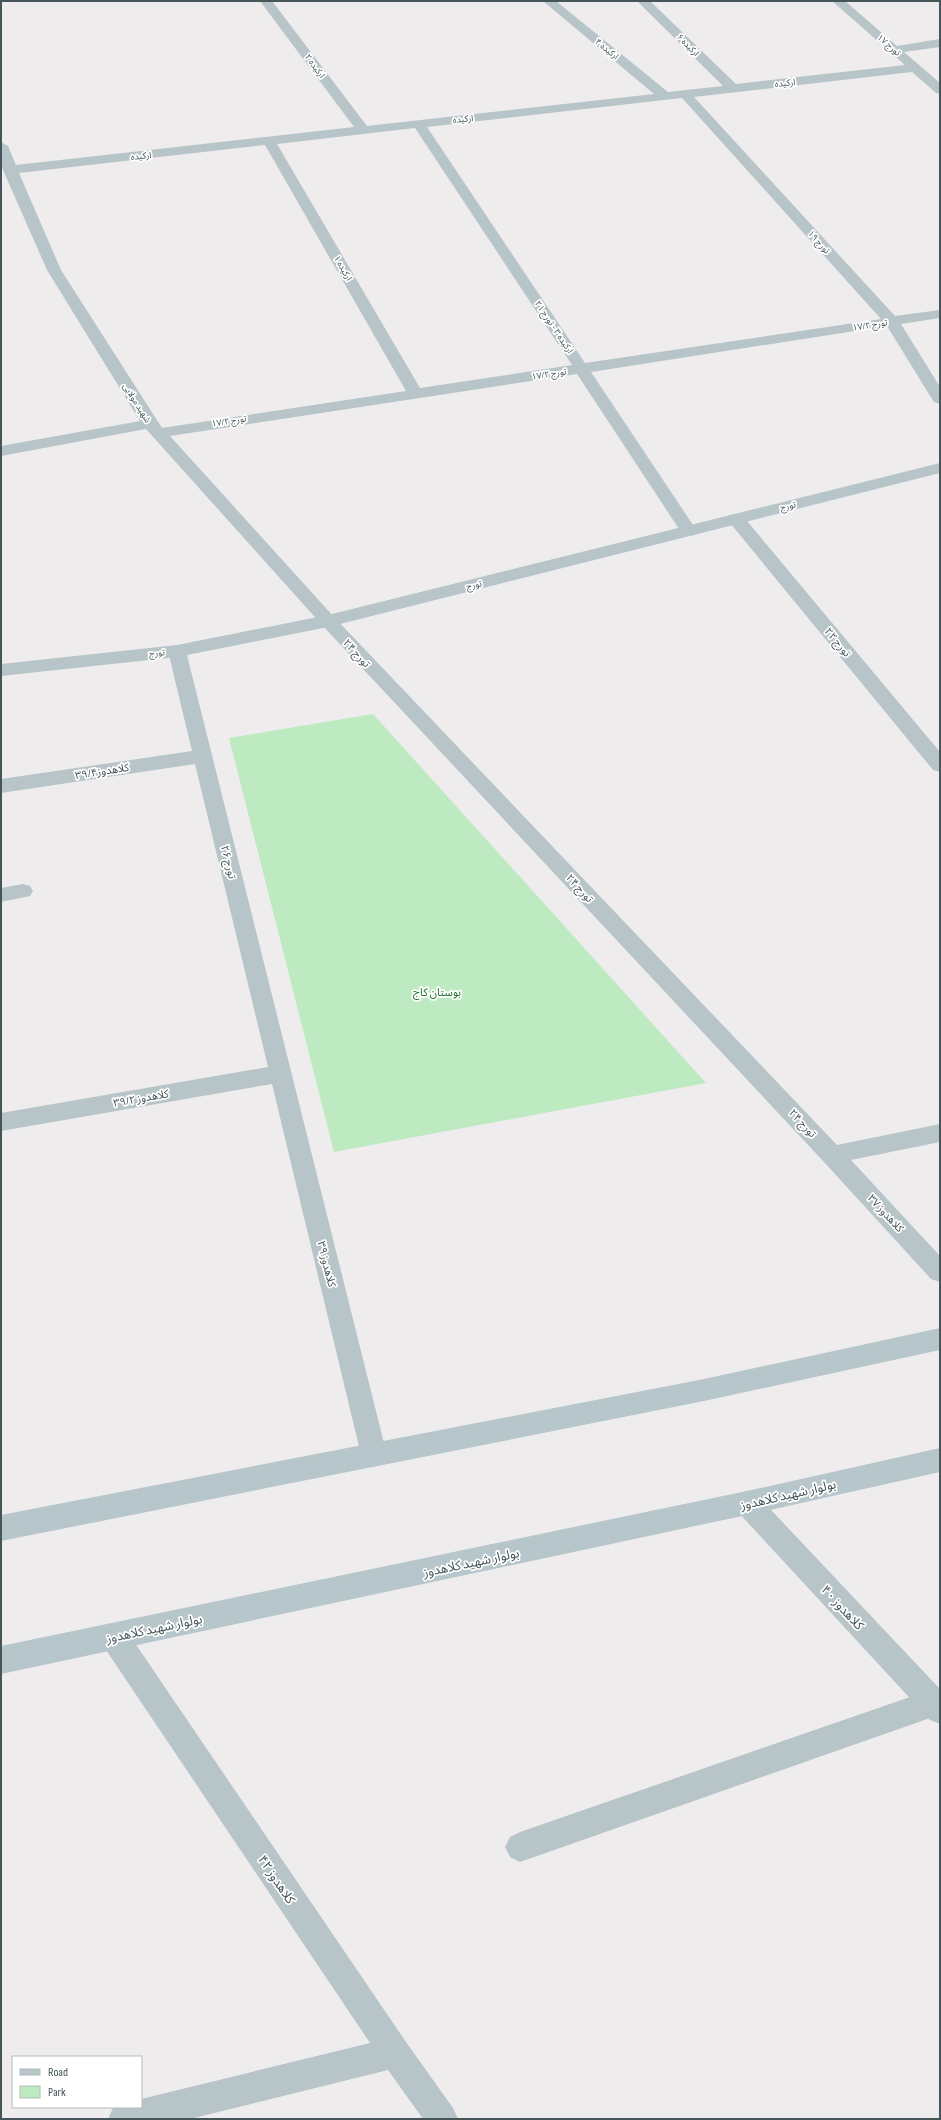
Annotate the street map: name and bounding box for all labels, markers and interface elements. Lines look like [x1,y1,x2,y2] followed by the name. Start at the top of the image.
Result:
[674,32,701,59] street label: ارکیده ۶
[874,32,903,60] street label: تورج ۱۷
[593,37,621,62] street label: ارکیده ۴
[302,52,327,80] street label: ارکیده ۲
[774,77,796,90] street label: ارکیده
[452,113,474,126] street label: ارکیده
[130,150,152,163] street label: ارکیده
[805,228,832,257] street label: تورج ۱۹
[331,254,354,283] street label: ارکیده ۱
[531,299,575,356] street label: ارکیده ۳ - تورج ۲۱
[852,317,889,335] street label: تورج ۱۷/۲
[531,366,568,384] street label: تورج ۱۷/۲
[120,381,153,425] street label: شهید مولایی
[211,413,248,431] street label: تورج ۱۷/۲
[779,499,798,515] street label: تورج
[465,578,484,594] street label: تورج
[821,625,853,660] street label: تورج ۲۲
[340,637,373,671] street label: تورج ۲۴
[149,647,166,661] street label: تورج
[74,761,130,782] street label: کلاهدوز۳۹/۴
[217,844,239,880] street label: تورج ۲۶
[563,872,596,906] street label: تورج ۲۴
[413,986,461,1000] park label: بوستان کاج
[112,1087,170,1110] street label: کلاهدوز ۳۹/۲
[786,1107,819,1141] street label: تورج ۲۴
[865,1192,907,1235] street label: کلاهدوز ۳۷
[315,1240,339,1289] street label: کلاهدوز ۳۹
[738,1476,838,1514] street label: بولوار شهید کلاهدوز
[421,1545,521,1581] street label: بولوار شهید کلاهدوز
[818,1582,867,1634] street label: کلاهدوز ۴۰
[104,1611,204,1647] street label: بولوار شهید کلاهدوز
[254,1852,299,1907] street label: کلاهدوز ۴۲
[12,2056,142,2108] legend
[48,2065,68,2080] text: Road
[48,2085,66,2100] text: Park

